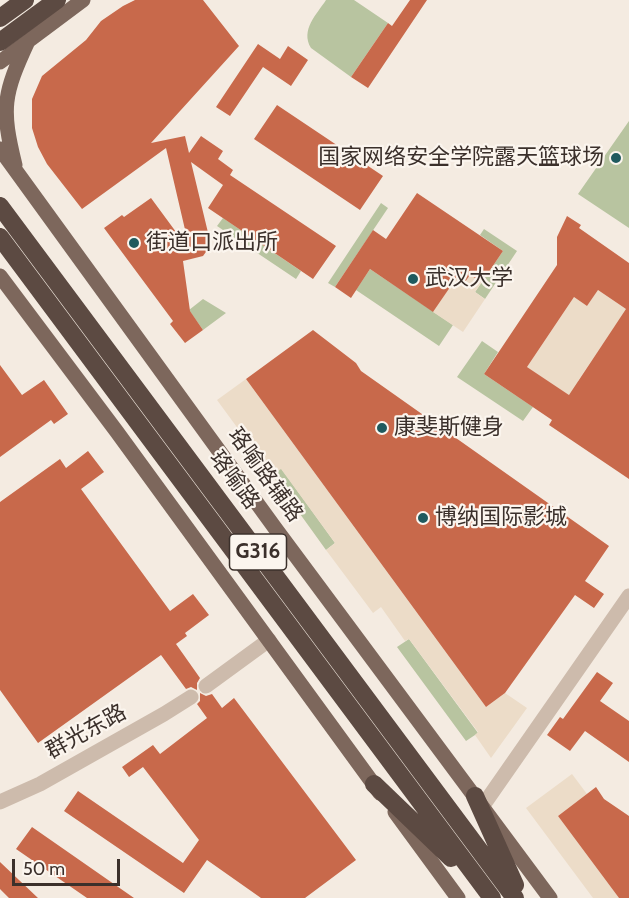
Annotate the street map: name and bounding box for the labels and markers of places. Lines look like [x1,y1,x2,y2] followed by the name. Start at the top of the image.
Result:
[318,145,604,171] place label: 国家网络安全学院露天篮球场
[609,151,623,165] marker: 国家网络安全学院露天篮球场
[146,230,278,256] place label: 街道口派出所
[127,236,141,250] marker: 街道口派出所
[425,266,513,292] place label: 武汉大学
[406,272,420,286] marker: 武汉大学
[394,415,504,441] place label: 康斐斯健身
[375,421,389,435] marker: 康斐斯健身
[435,505,567,531] place label: 博纳国际影城
[416,511,430,525] marker: 博纳国际影城

